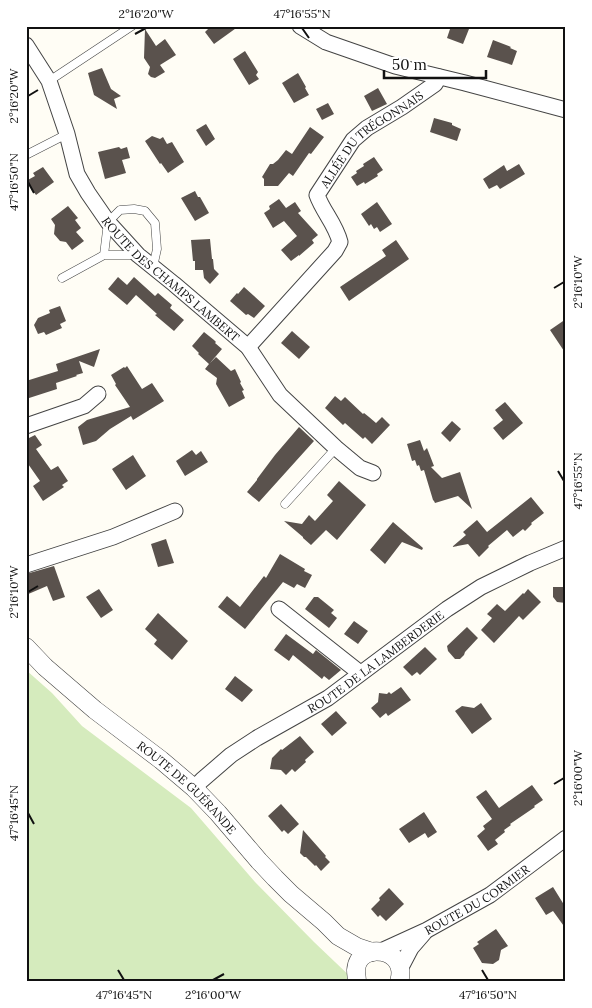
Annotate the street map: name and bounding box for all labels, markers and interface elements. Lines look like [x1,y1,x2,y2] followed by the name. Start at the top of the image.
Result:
[118,6,175,21] text: 2°16'20"W
[273,6,331,21] text: 47°16'55"N
[384,48,487,80] scale bar
[392,55,427,74] text: 50 m
[6,67,21,124] text: 2°16'20"W
[316,87,426,191] street label: ALLÉE DU TRÉGONNAIS
[6,153,21,211] text: 47°16'50"N
[99,214,243,344] street label: ROUTE DES CHAMPS LAMBERT
[570,254,585,309] text: 2°16'10"W
[570,452,585,510] text: 47°16'55"N
[6,564,21,619] text: 2°16'10"W
[305,607,446,716] street label: ROUTE DE LA LAMBERDERIE
[134,737,240,837] street label: ROUTE DE GUÉRANDE
[570,749,585,806] text: 2°16'00"W
[6,785,21,841] text: 47°16'45"N
[422,861,532,938] street label: ROUTE DU CORMIER
[96,987,152,1002] text: 47°16'45"N
[185,987,242,1002] text: 2°16'00"W
[459,987,517,1002] text: 47°16'50"N

